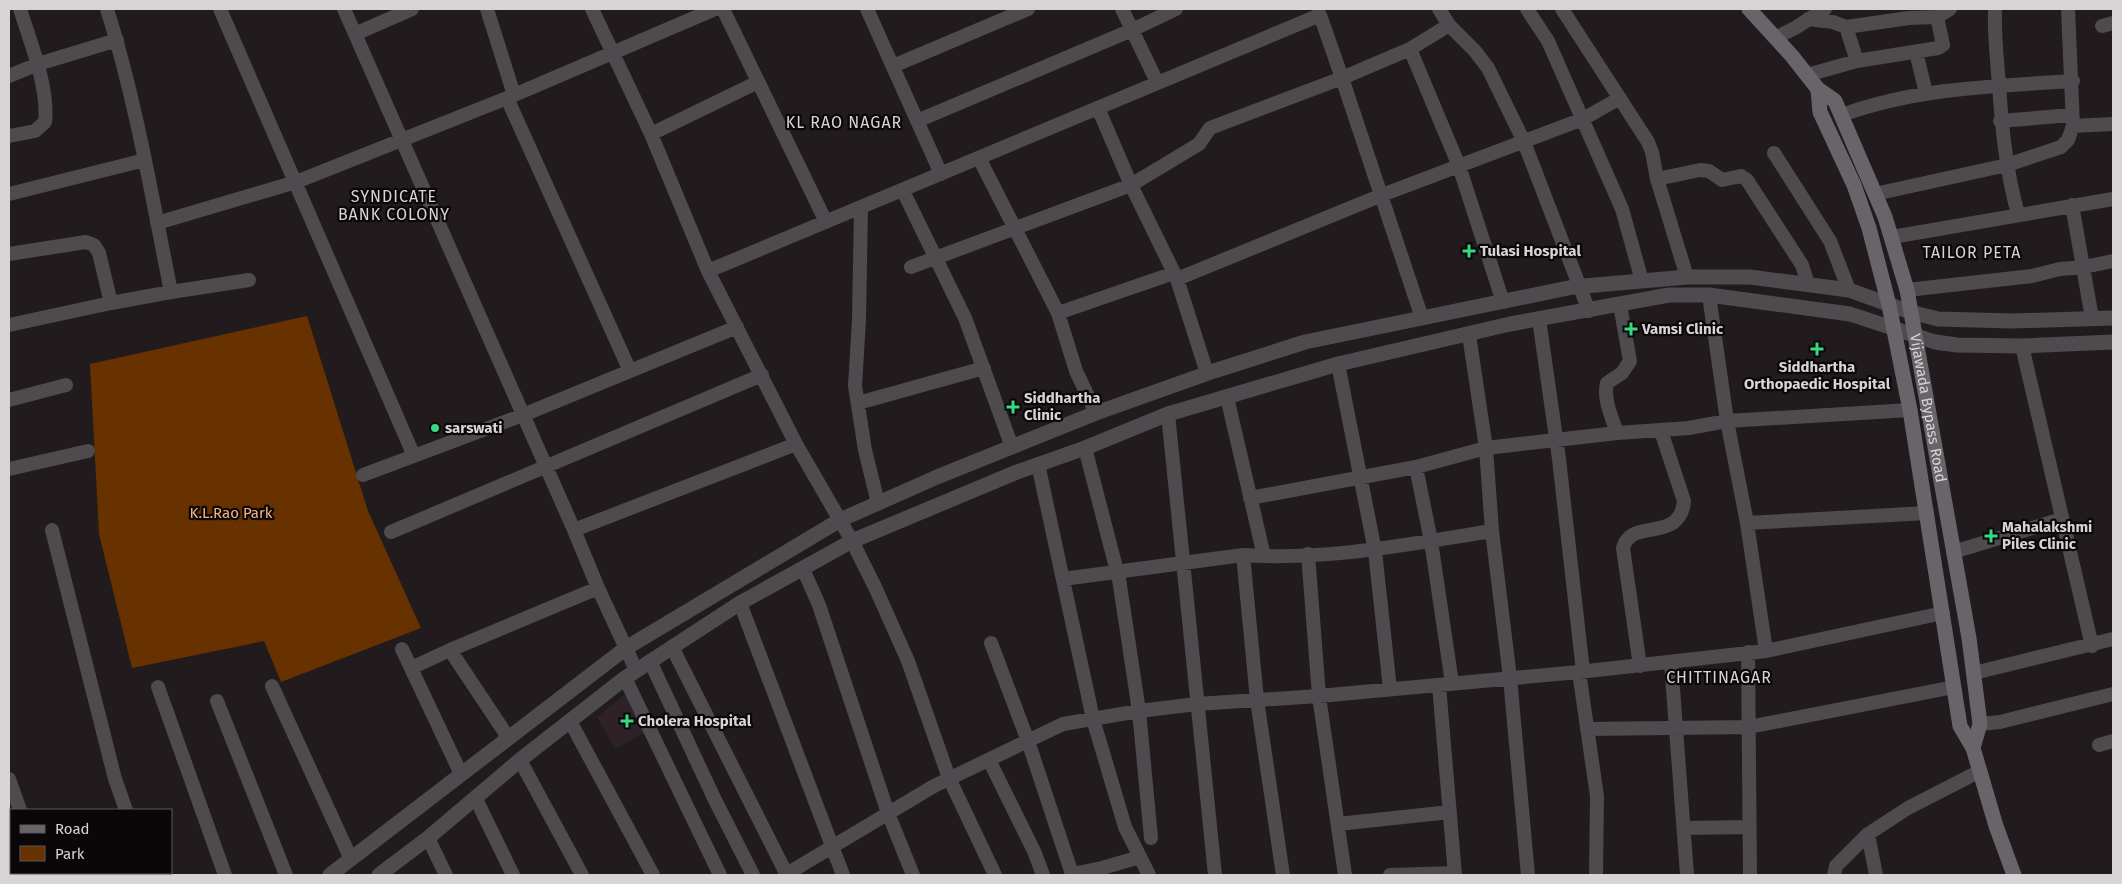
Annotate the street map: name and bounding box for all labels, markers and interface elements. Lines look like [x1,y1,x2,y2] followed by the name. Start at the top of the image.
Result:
[786,113,902,132] district label: KL RAO NAGAR
[338,187,450,224] district label: SYNDICATE BANK COLONY
[1480,242,1581,260] place label: Tulasi Hospital
[1922,243,2022,262] district label: TAILOR PETA
[1462,244,1476,258] marker: Tulasi Hospital
[1641,320,1724,338] place label: Vamsi Clinic
[1624,322,1638,336] marker: Vamsi Clinic
[1906,332,1950,484] street label: Vijawada Bypass Road
[1810,342,1824,356] marker: Siddhartha Orthopaedic Hospital
[1744,358,1891,393] place label: Siddhartha Orthopaedic Hospital
[1024,389,1100,424] place label: Siddhartha Clinic
[1006,400,1020,414] marker: Siddhartha Clinic
[445,419,503,437] place label: sarswati
[429,422,441,434] marker: sarswati
[190,504,273,522] park label: K.L.Rao Park
[2002,518,2092,553] place label: Mahalakshmi Piles Clinic
[1984,529,1998,543] marker: Mahalakshmi Piles Clinic
[1666,668,1772,687] district label: CHITTINAGAR
[638,712,752,730] place label: Cholera Hospital
[620,714,634,728] marker: Cholera Hospital
[10,809,172,874] legend
[55,820,90,838] text: Road
[55,845,85,863] text: Park

